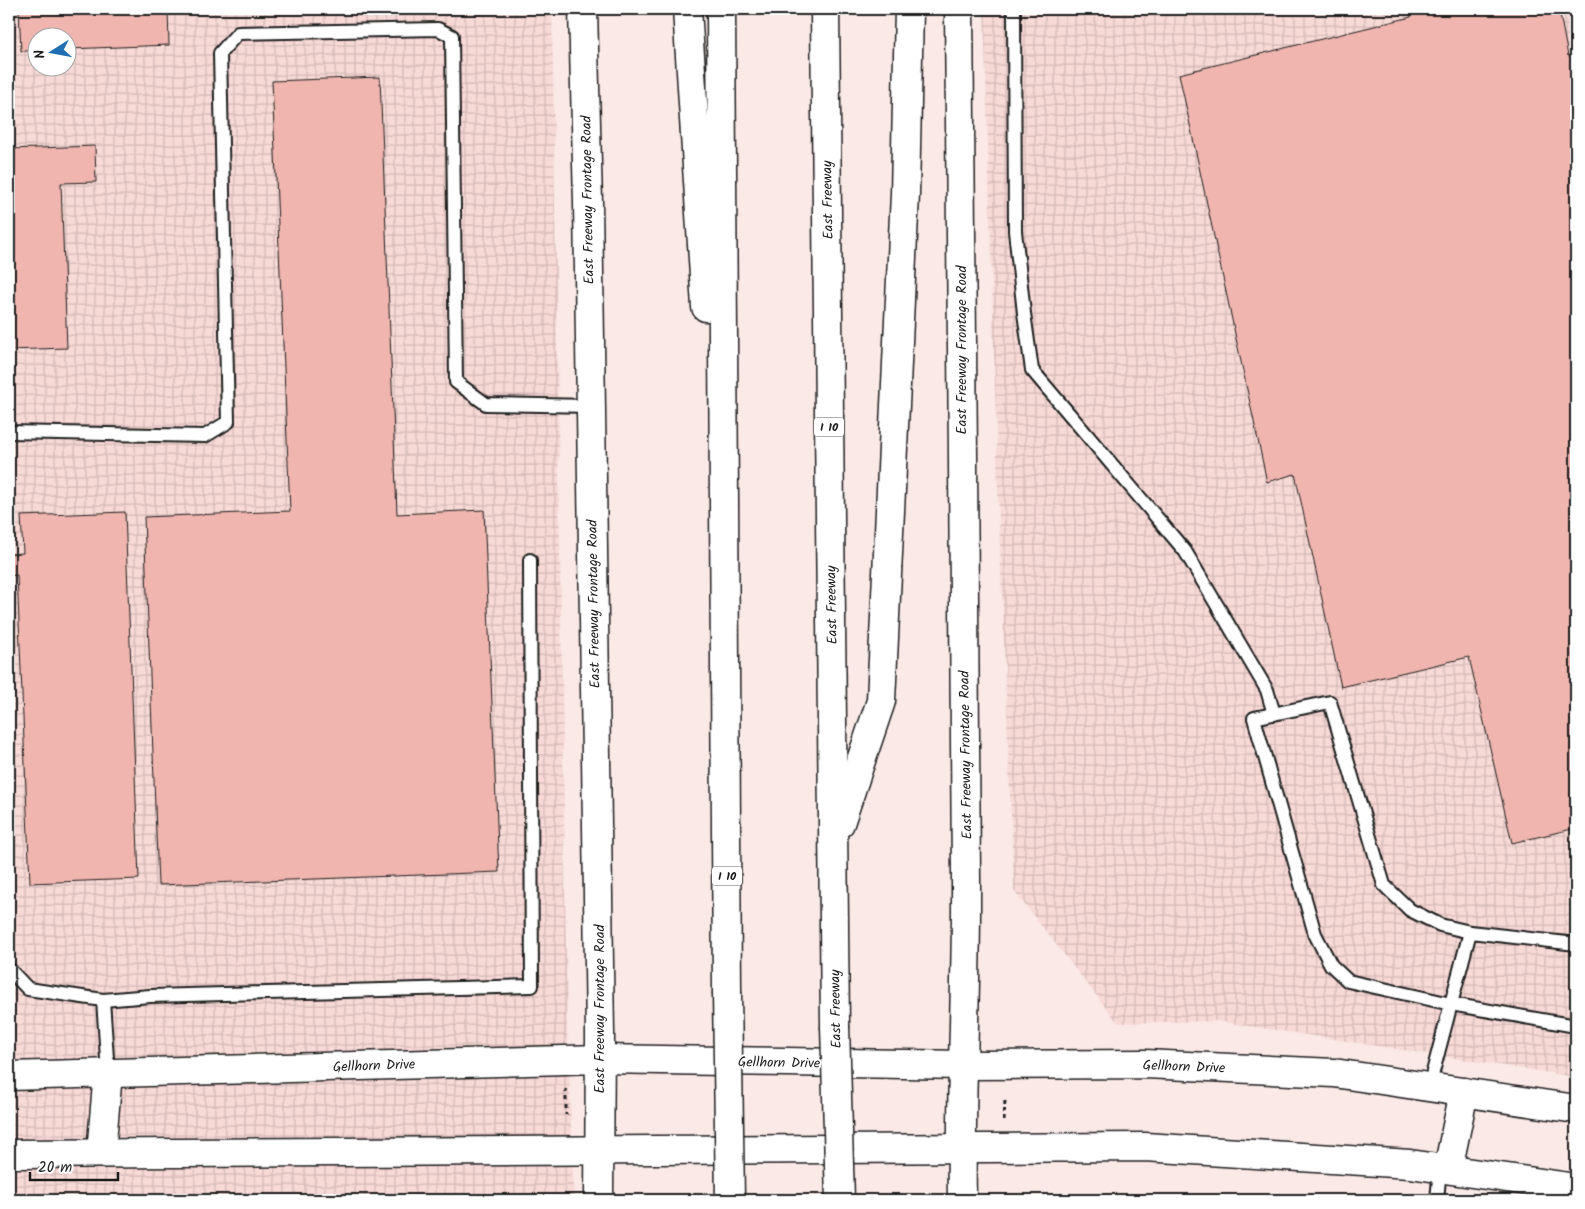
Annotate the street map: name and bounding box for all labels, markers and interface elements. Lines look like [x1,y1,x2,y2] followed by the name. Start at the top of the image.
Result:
[28,28,78,78] north arrow
[29,48,52,61] text: N
[576,114,600,285] street label: East Freeway Frontage Road
[816,160,840,240] street label: East Freeway
[951,265,973,434] street label: East Freeway Frontage Road
[814,418,844,437] road number: I 10
[582,518,606,689] street label: East Freeway Frontage Road
[820,565,844,645] street label: East Freeway
[954,669,978,840] street label: East Freeway Frontage Road
[712,866,742,886] road number: I 10
[589,924,611,1093] street label: East Freeway Frontage Road
[824,969,848,1049] street label: East Freeway
[738,1051,821,1075] street label: Gellhorn Drive
[332,1054,416,1078] street label: Gellhorn Drive
[1142,1055,1226,1079] street label: Gellhorn Drive
[30,1149,118,1181] scale bar
[38,1156,72,1180] text: 20 m

